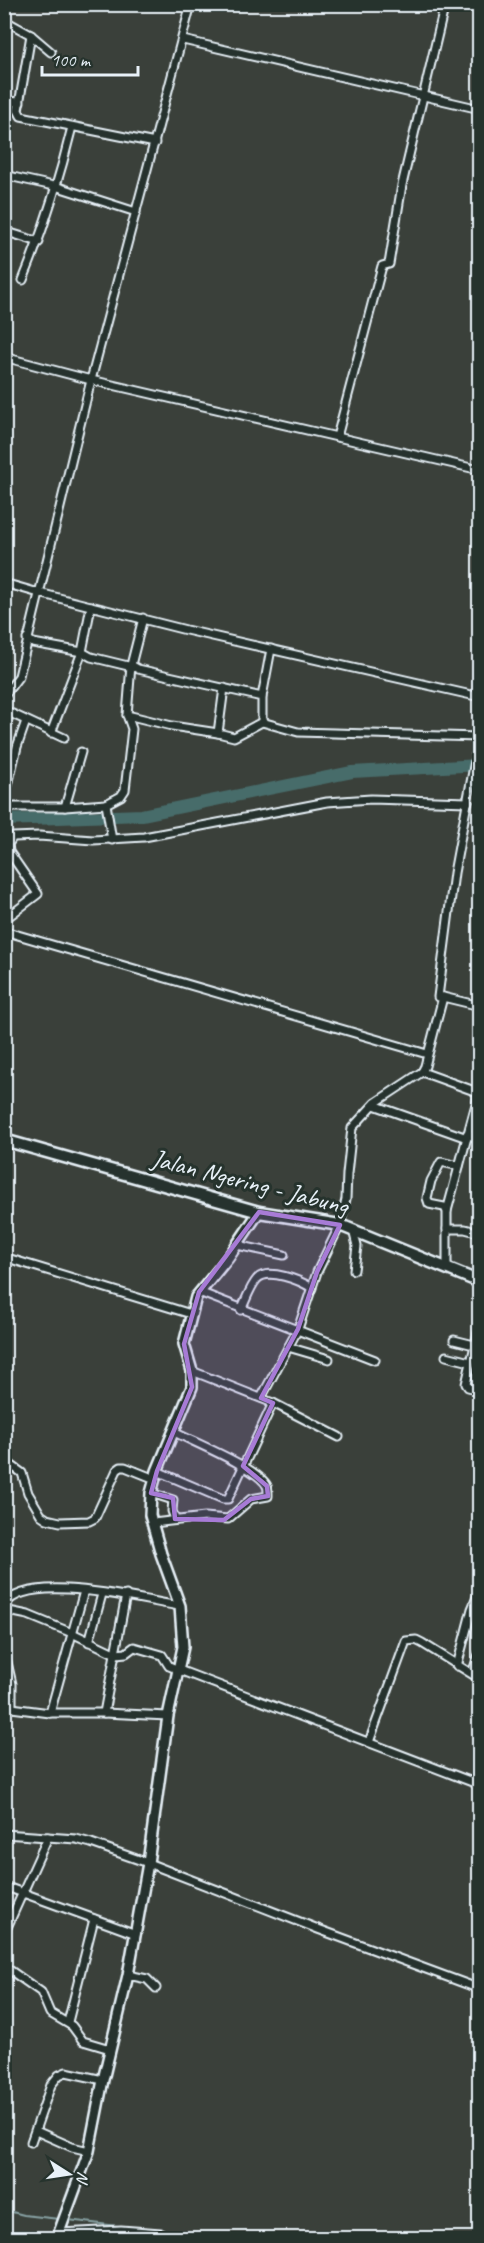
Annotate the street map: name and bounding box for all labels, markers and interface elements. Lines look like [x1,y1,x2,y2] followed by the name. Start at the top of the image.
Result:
[42,39,138,77] scale bar
[51,49,92,71] text: 100 m
[146,1141,353,1223] street label: Jalan Ngering - Jabung
[39,2144,99,2204] north arrow
[71,2170,94,2187] text: N

